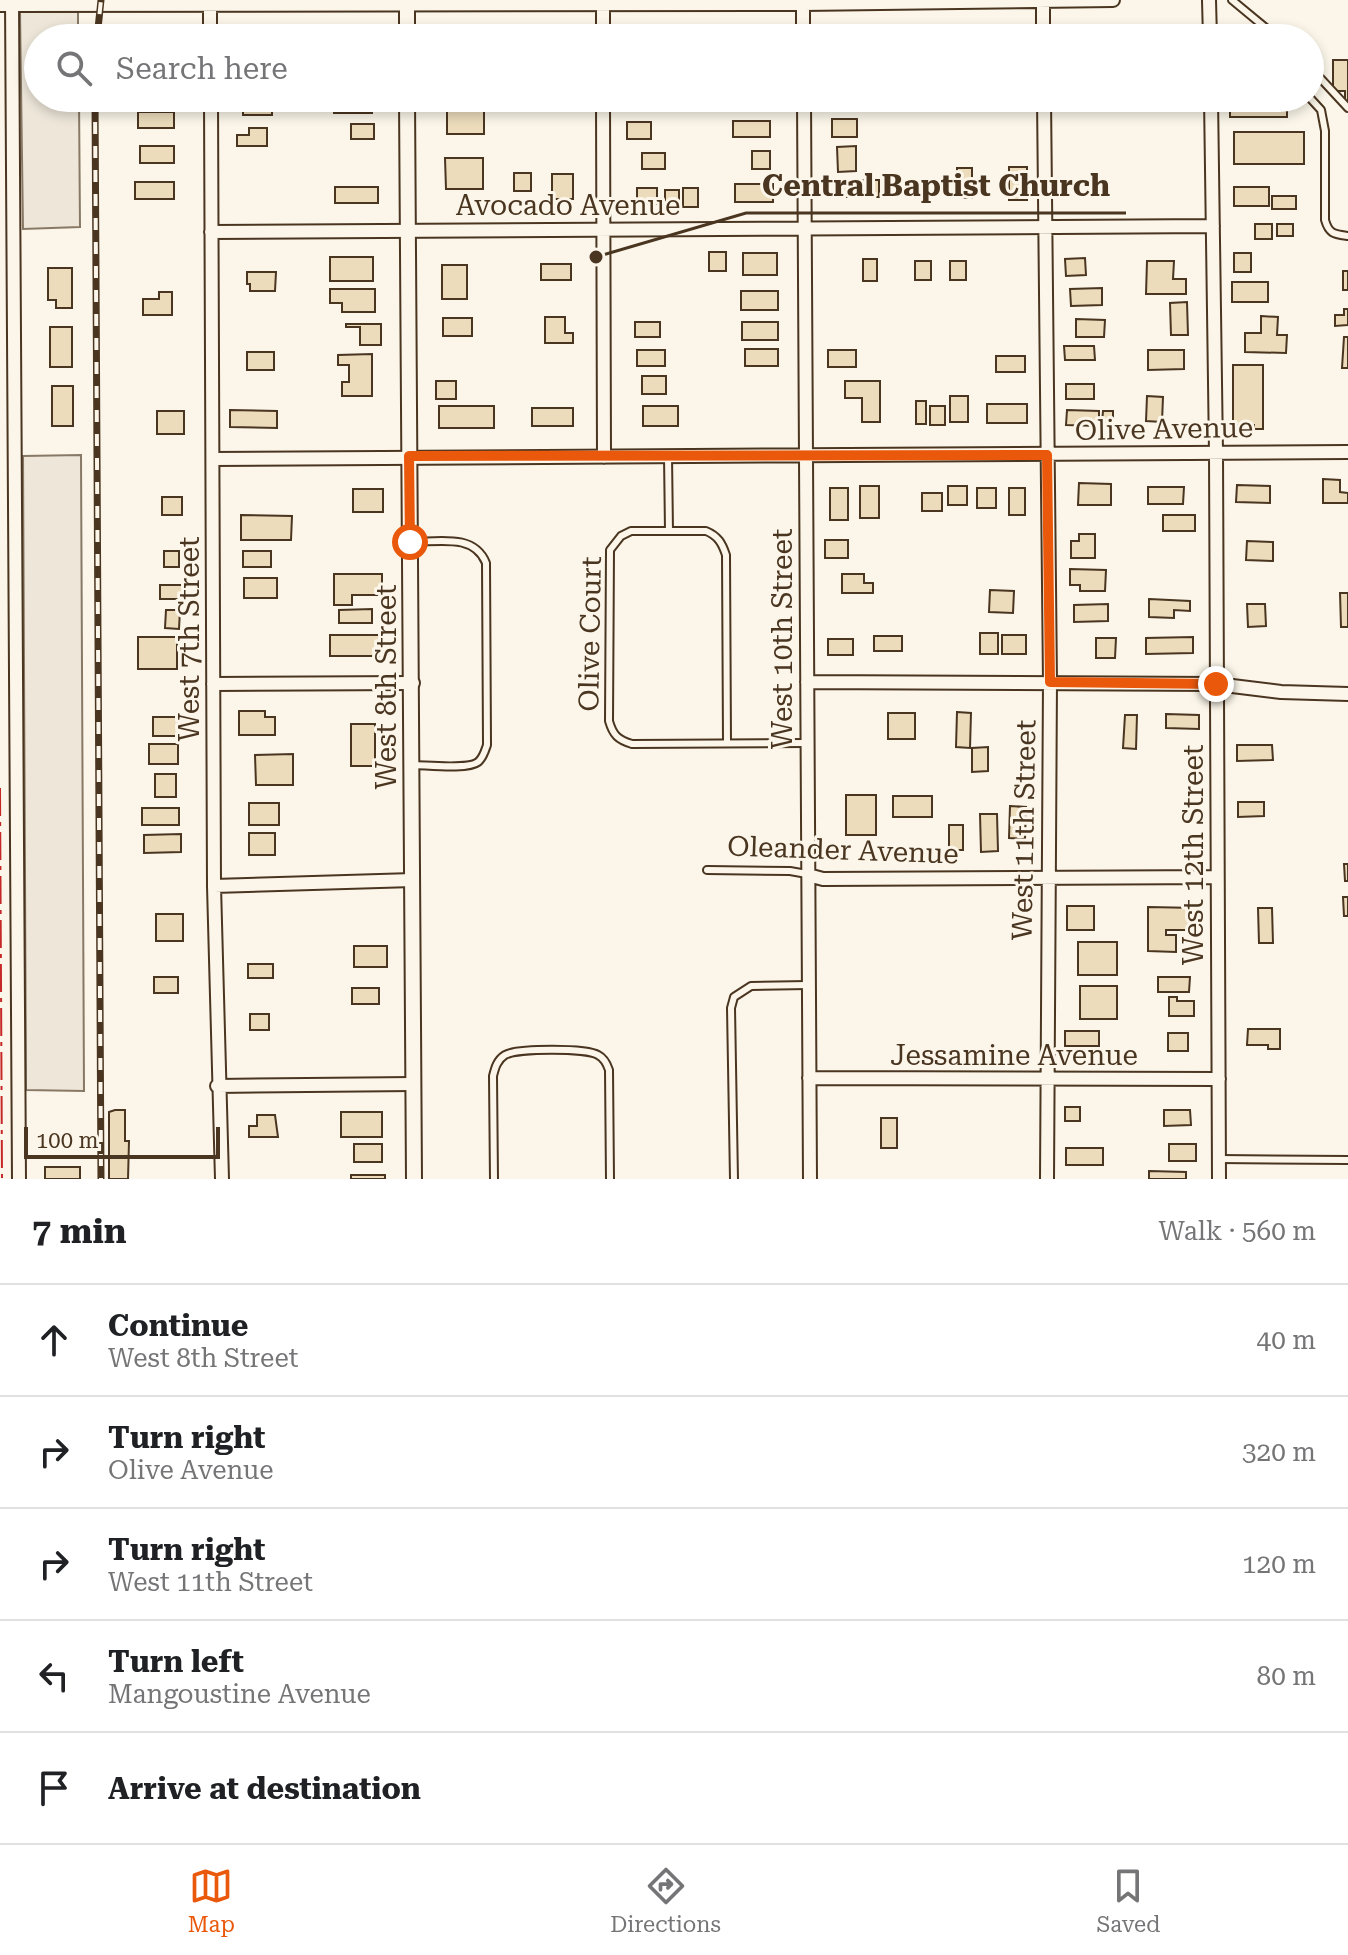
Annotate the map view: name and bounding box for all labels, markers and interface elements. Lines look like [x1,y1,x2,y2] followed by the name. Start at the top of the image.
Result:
[24,24,1324,112] search box
[52,46,96,90] icon: search
[116,51,288,86] text: Search here
[746,159,1126,213] callout: Central Baptist Church
[762,168,1110,203] text: Central Baptist Church
[456,189,680,222] street label: Avocado Avenue
[1075,411,1253,447] street label: Olive Avenue
[392,524,428,560] route start
[766,529,799,749] street label: West 10th Street
[173,536,206,742] street label: West 7th Street
[572,556,608,712] street label: Olive Court
[370,584,403,790] street label: West 8th Street
[1198,666,1234,702] route end
[1006,719,1042,941] street label: West 11th Street
[1177,745,1210,965] street label: West 12th Street
[727,829,959,871] street label: Oleander Avenue
[890,1039,1138,1072] street label: Jessamine Avenue
[24,1123,220,1159] scale bar
[36,1128,99,1153] text: 100 m
[32,1211,127,1251] text: 7 min
[1158,1216,1316,1246] text: Walk · 560 m
[108,1308,248,1343] text: Continue
[32,1318,76,1362] icon: ahead
[1257,1325,1316,1355] text: 40 m
[108,1343,298,1373] text: West 8th Street
[108,1420,265,1455] text: Turn right
[32,1430,76,1474] icon: right
[1242,1437,1316,1467] text: 320 m
[108,1455,274,1485] text: Olive Avenue
[108,1532,265,1567] text: Turn right
[32,1542,76,1586] icon: right
[1242,1549,1316,1579] text: 120 m
[108,1567,313,1597] text: West 11th Street
[108,1644,244,1679] text: Turn left
[32,1654,76,1698] icon: left
[1257,1661,1316,1691] text: 80 m
[108,1679,371,1709] text: Mangoustine Avenue
[32,1766,76,1810] icon: arrive
[108,1771,421,1806] text: Arrive at destination
[188,1864,235,1937] tab: Map
[610,1864,721,1937] tab: Directions
[1096,1864,1160,1937] tab: Saved

